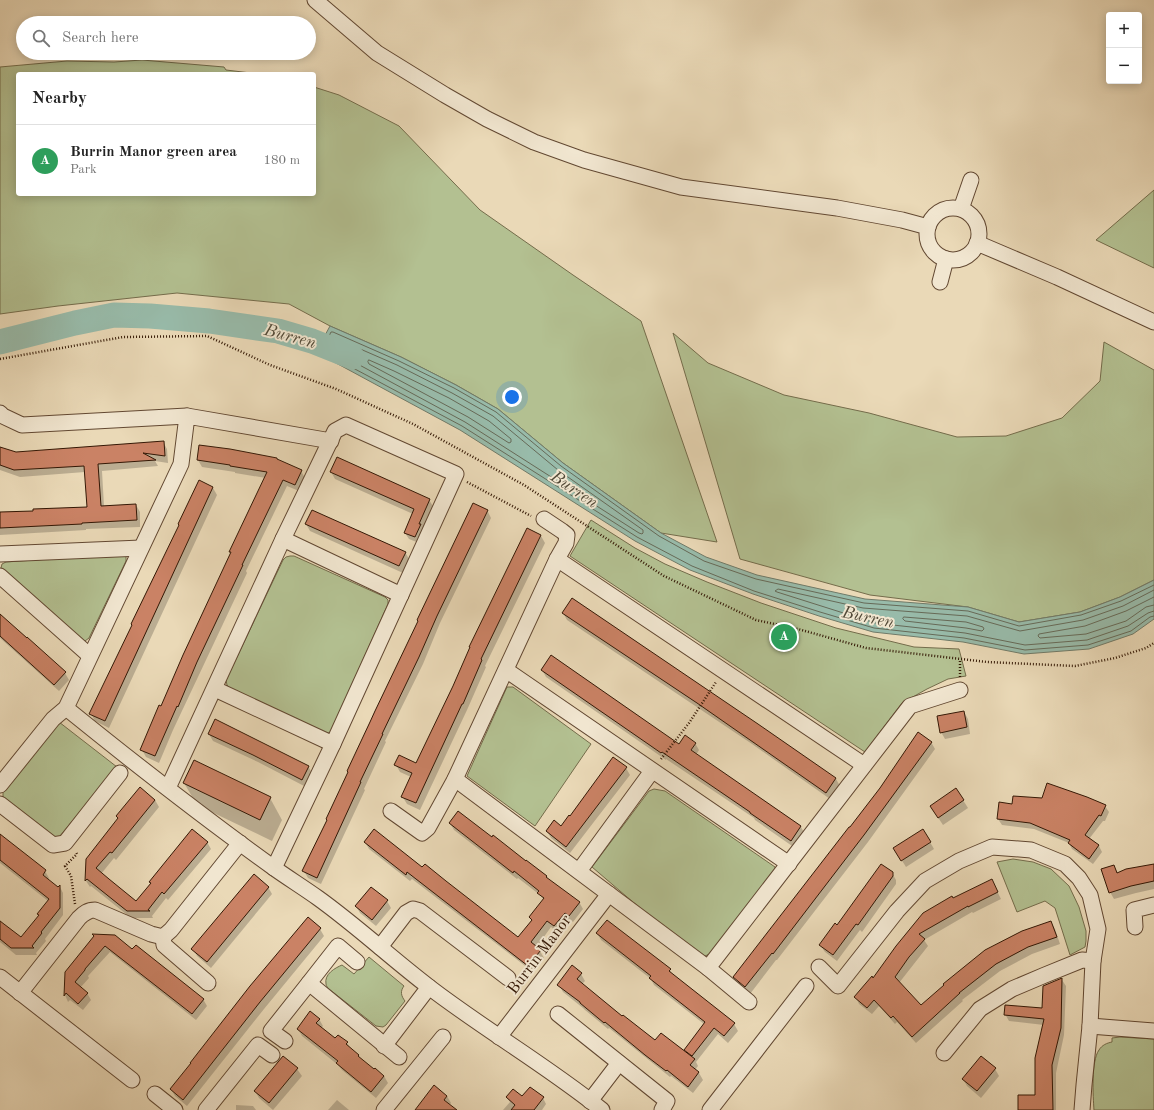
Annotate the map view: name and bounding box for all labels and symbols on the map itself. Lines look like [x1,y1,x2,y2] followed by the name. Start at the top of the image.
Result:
[261,322,318,352] water label: Burren
[502,387,522,407] your location
[547,468,601,512] water label: Burren
[839,604,896,632] water label: Burren
[771,622,797,652] pin: A
[505,912,575,998] street label: Burrin Manor

